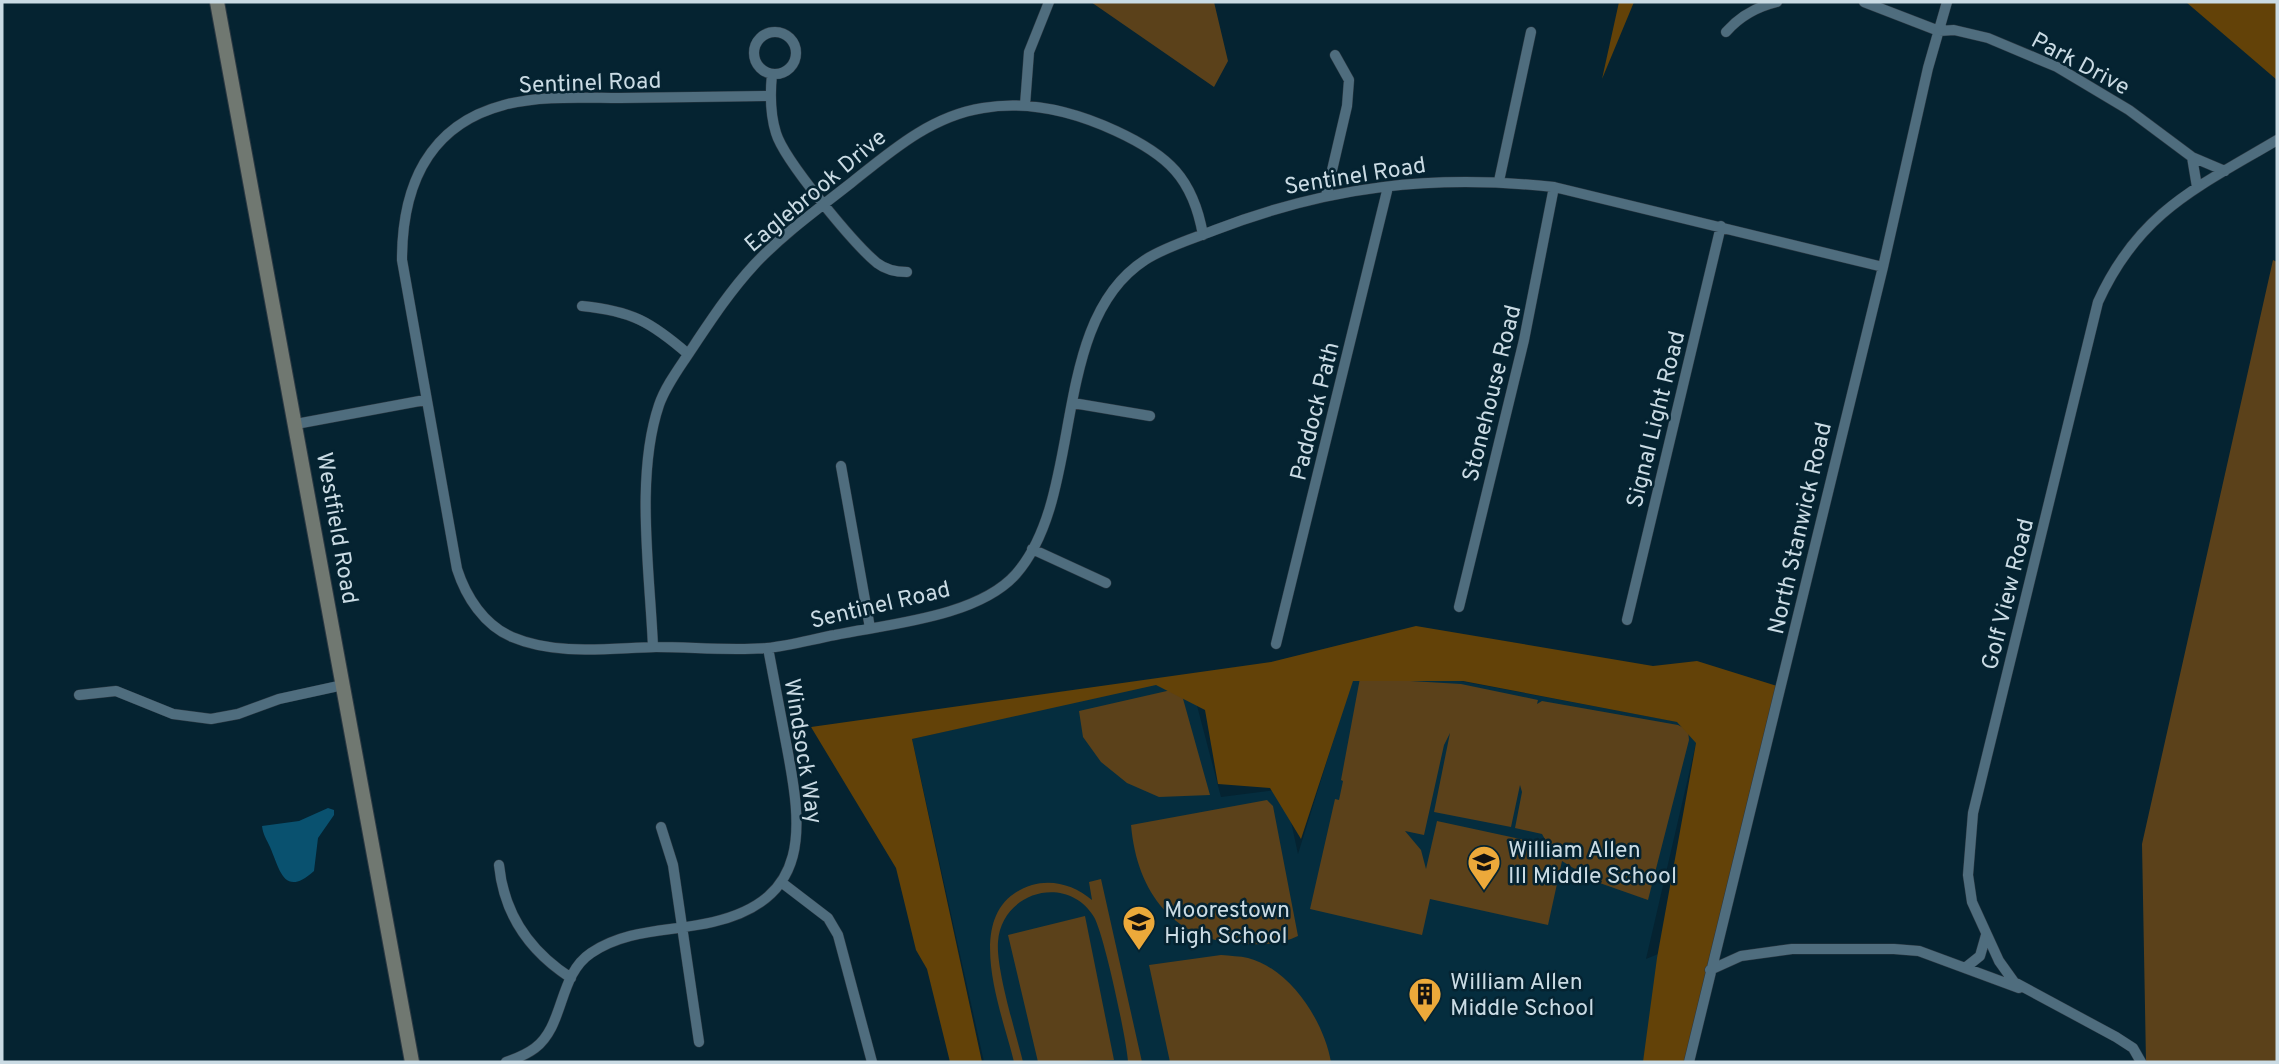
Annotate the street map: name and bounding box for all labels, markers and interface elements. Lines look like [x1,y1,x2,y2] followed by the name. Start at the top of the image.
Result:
[2026,27,2134,103] street label: Park Drive
[518,68,662,101] street label: Sentinel Road
[740,124,894,260] street label: Eaglebrook Drive
[1283,152,1428,203] street label: Sentinel Road
[1457,302,1529,485] street label: Stonehouse Road
[1621,328,1693,511] street label: Signal Light Road
[1285,339,1348,484] street label: Paddock Path
[1763,420,1840,637] street label: North Stanwick Road
[308,450,363,607] street label: Westfield Road
[1977,516,2042,673] street label: Golf View Road
[808,576,953,637] street label: Sentinel Road
[776,677,827,826] street label: Windsock Way
[1508,837,1677,892] place label: William Allen III Middle School
[1465,843,1503,892] school or university icon: William Allen III Middle School
[1164,897,1290,952] place label: Moorestown High School
[1120,903,1158,952] school or university icon: Moorestown High School
[1450,969,1594,1024] place label: William Allen Middle School
[1406,975,1444,1024] building icon: William Allen Middle School

